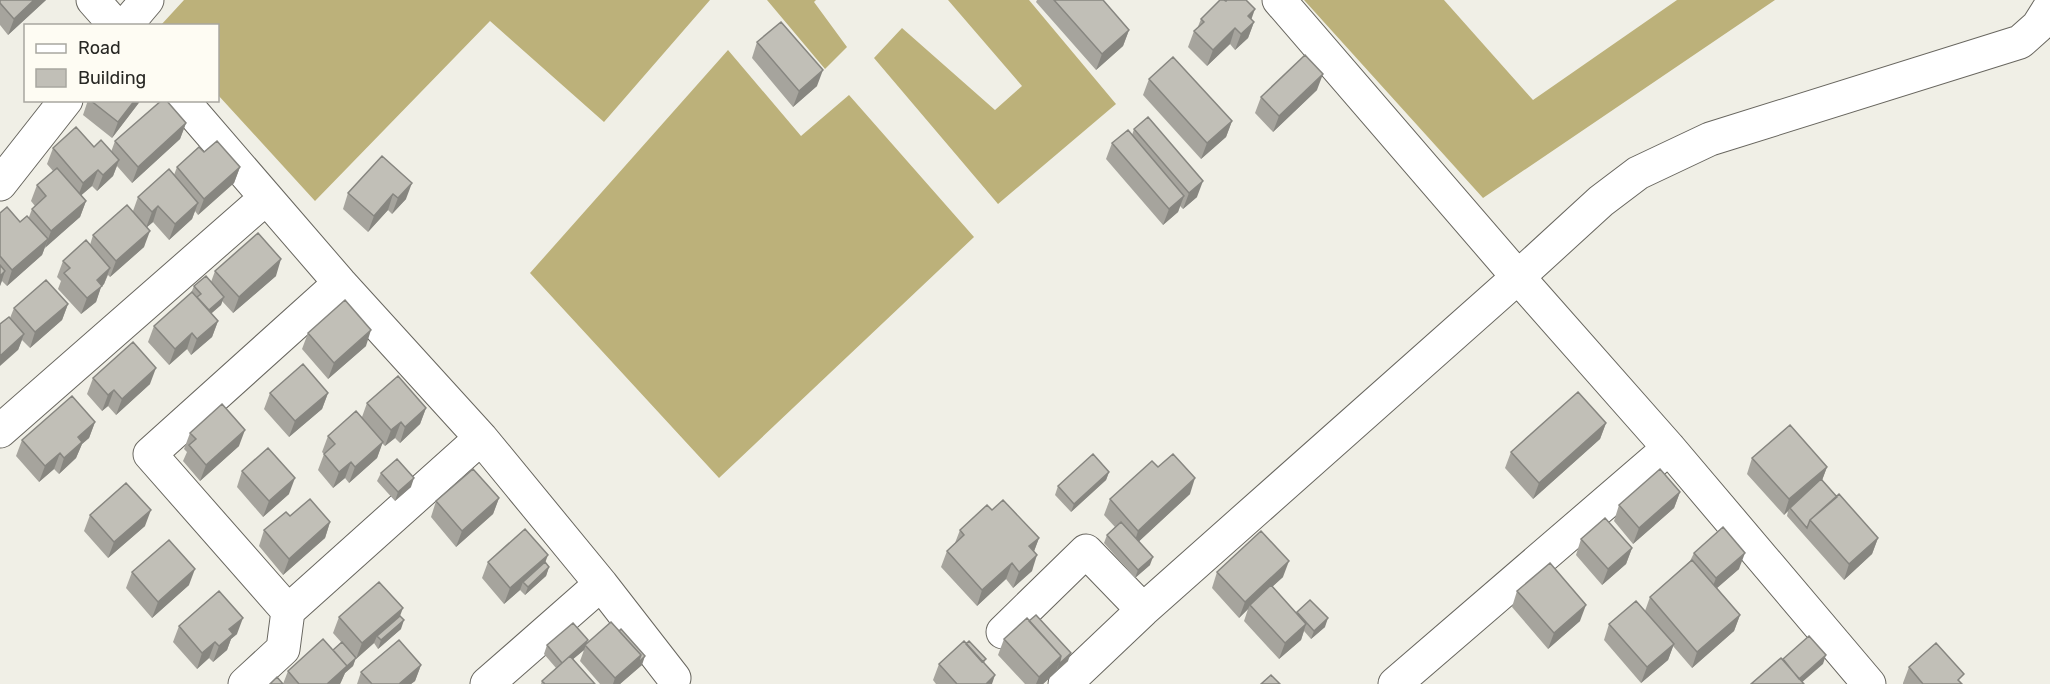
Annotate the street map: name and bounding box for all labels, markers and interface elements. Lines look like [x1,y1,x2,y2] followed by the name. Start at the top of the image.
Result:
[24,24,219,102] legend
[78,37,121,59] text: Road
[78,67,146,89] text: Building

